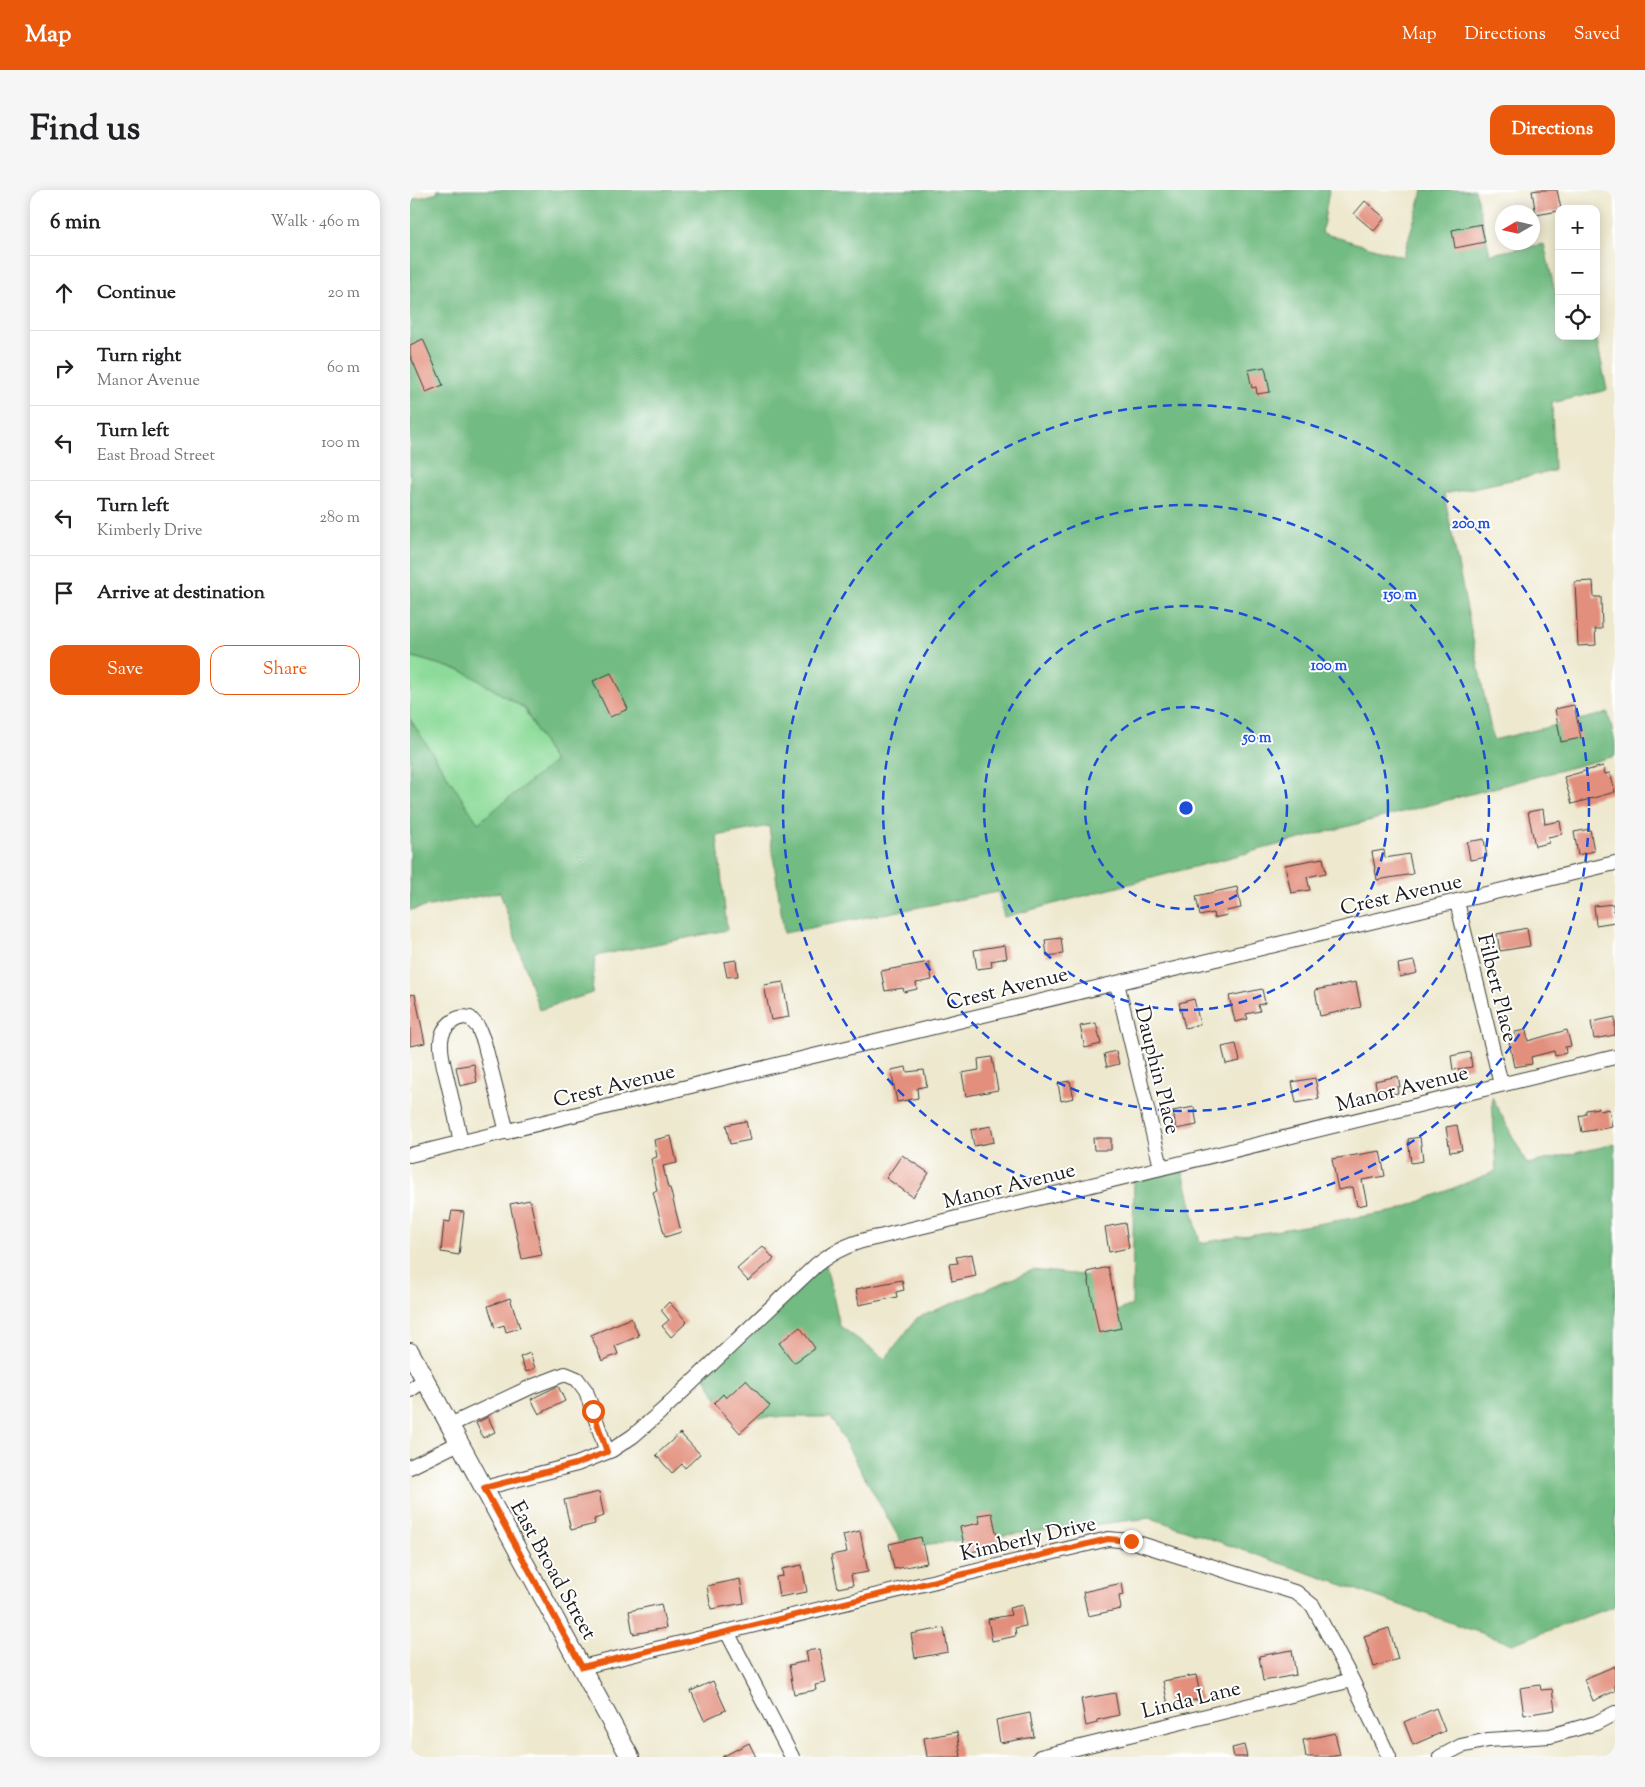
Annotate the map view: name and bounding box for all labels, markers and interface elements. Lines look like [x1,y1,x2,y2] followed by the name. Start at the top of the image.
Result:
[25,18,71,52] text: Map
[1402,22,1437,48] text: Map
[1465,22,1546,48] text: Directions
[1574,22,1620,48] text: Saved
[30,105,140,156] text: Find us
[1490,105,1615,155] button: Directions
[1495,205,1540,250] north arrow
[1555,205,1600,340] map controls
[1555,205,1600,250] button: +
[50,208,101,238] text: 6 min
[271,211,360,234] text: Walk · 460 m
[1555,250,1600,295] button: −
[50,279,78,307] icon: ahead
[97,280,176,307] text: Continue
[327,282,360,305] text: 20 m
[1555,295,1600,340] button: locate
[97,343,181,370] text: Turn right
[50,354,78,382] icon: right
[327,357,360,380] text: 60 m
[97,370,200,393] text: Manor Avenue
[97,418,169,445] text: Turn left
[50,429,78,457] icon: left
[321,432,360,455] text: 100 m
[97,445,215,468] text: East Broad Street
[97,493,169,520] text: Turn left
[50,504,78,532] icon: left
[319,507,360,530] text: 280 m
[1452,514,1491,535] text: 200 m
[97,520,203,543] text: Kimberly Drive
[50,579,78,607] icon: arrive
[97,580,265,607] text: Arrive at destination
[1383,585,1417,606] text: 150 m
[50,645,200,695] button: Save
[210,645,360,695] button: Share
[1311,656,1348,677] text: 100 m
[1242,728,1272,749] text: 50 m
[1177,799,1195,817] centre of rings
[1337,867,1465,925] street label: Crest Avenue
[1468,931,1524,1046] street label: Filbert Place
[944,960,1071,1020] street label: Crest Avenue
[1126,1003,1186,1138] street label: Dauphin Place
[551,1057,678,1117] street label: Crest Avenue
[1333,1059,1472,1121] street label: Manor Avenue
[940,1156,1079,1218] street label: Manor Avenue
[582,1400,605,1423] route start
[502,1496,603,1646] street label: East Broad Street
[958,1510,1099,1570] street label: Kimberly Drive
[1120,1530,1143,1553] route end
[1139,1674,1244,1728] street label: Linda Lane

